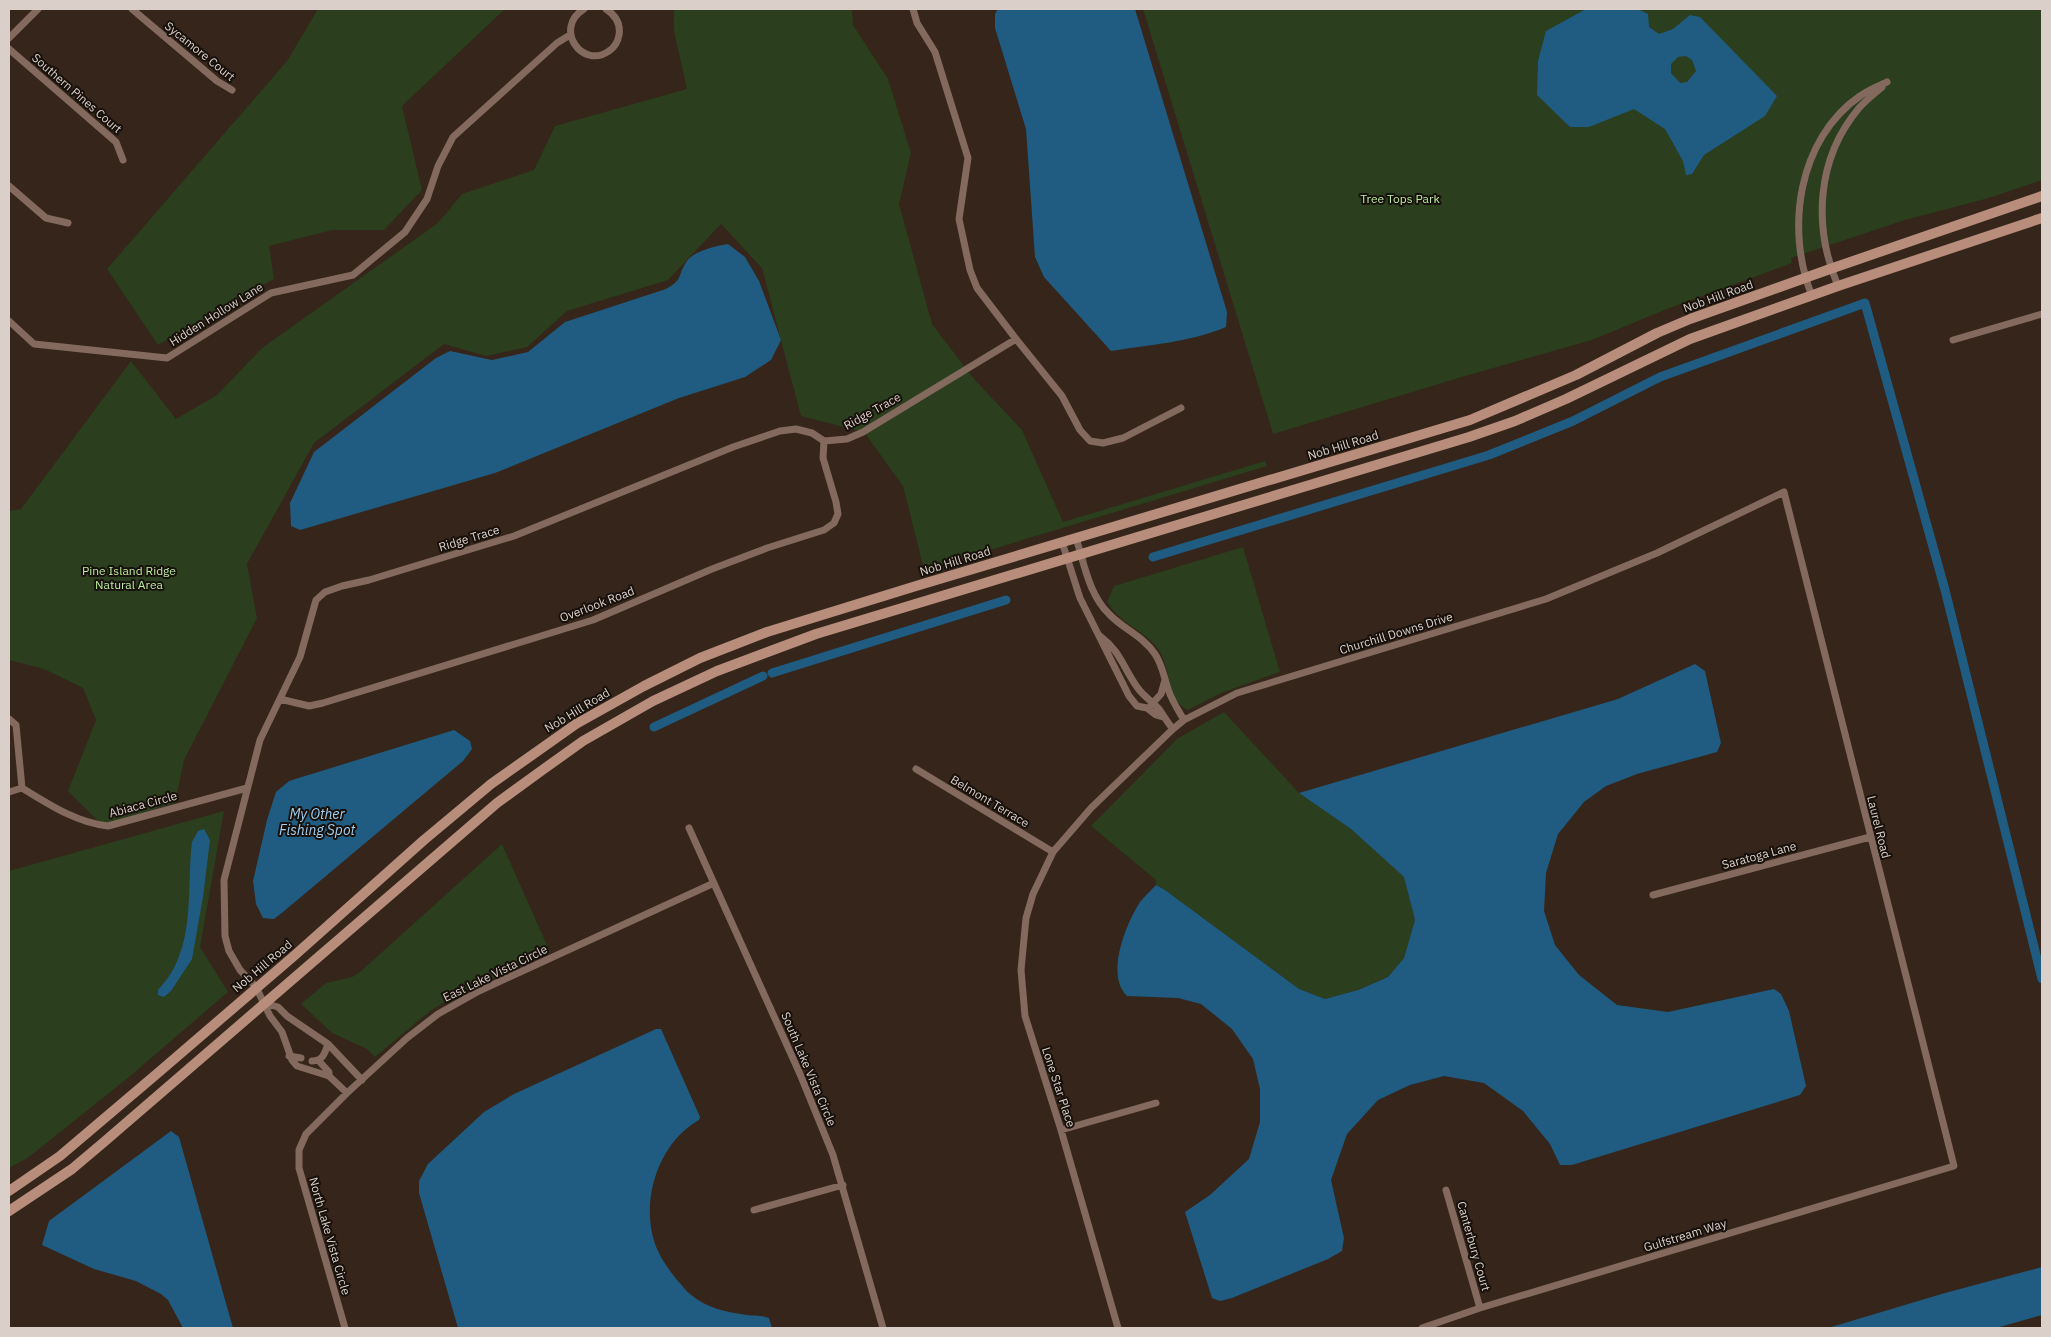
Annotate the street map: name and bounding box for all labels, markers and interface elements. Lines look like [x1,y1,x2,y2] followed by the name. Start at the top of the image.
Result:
[162,18,238,84] street label: Sycamore Court
[29,50,125,136] street label: Southern Pines Court
[1360,191,1440,206] park label: Tree Tops Park
[1681,276,1755,316] street label: Nob Hill Road
[166,279,266,349] street label: Hidden Hollow Lane
[841,389,904,433] street label: Ridge Trace
[1306,427,1380,463] street label: Nob Hill Road
[437,522,502,554] street label: Ridge Trace
[918,543,992,579] street label: Nob Hill Road
[82,563,176,592] park label: Pine Island Ridge Natural Area
[558,583,636,625] street label: Overlook Road
[1337,608,1455,657] street label: Churchill Downs Drive
[542,685,612,735] street label: Nob Hill Road
[948,772,1032,831] street label: Belmont Terrace
[107,788,179,820] street label: Abiaca Circle
[1864,794,1894,860] street label: Laurel Road
[279,805,356,839] water label: My Other Fishing Spot
[1720,838,1798,872] street label: Saratoga Lane
[229,937,295,995] street label: Nob Hill Road
[440,941,550,1005] street label: East Lake Vista Circle
[778,1010,840,1129] street label: South Lake Vista Circle
[1039,1045,1079,1129] street label: Lone Star Place
[306,1175,354,1297] street label: North Lake Vista Circle
[1454,1199,1494,1293] street label: Canterbury Court
[1642,1215,1728,1255] street label: Gulfstream Way

